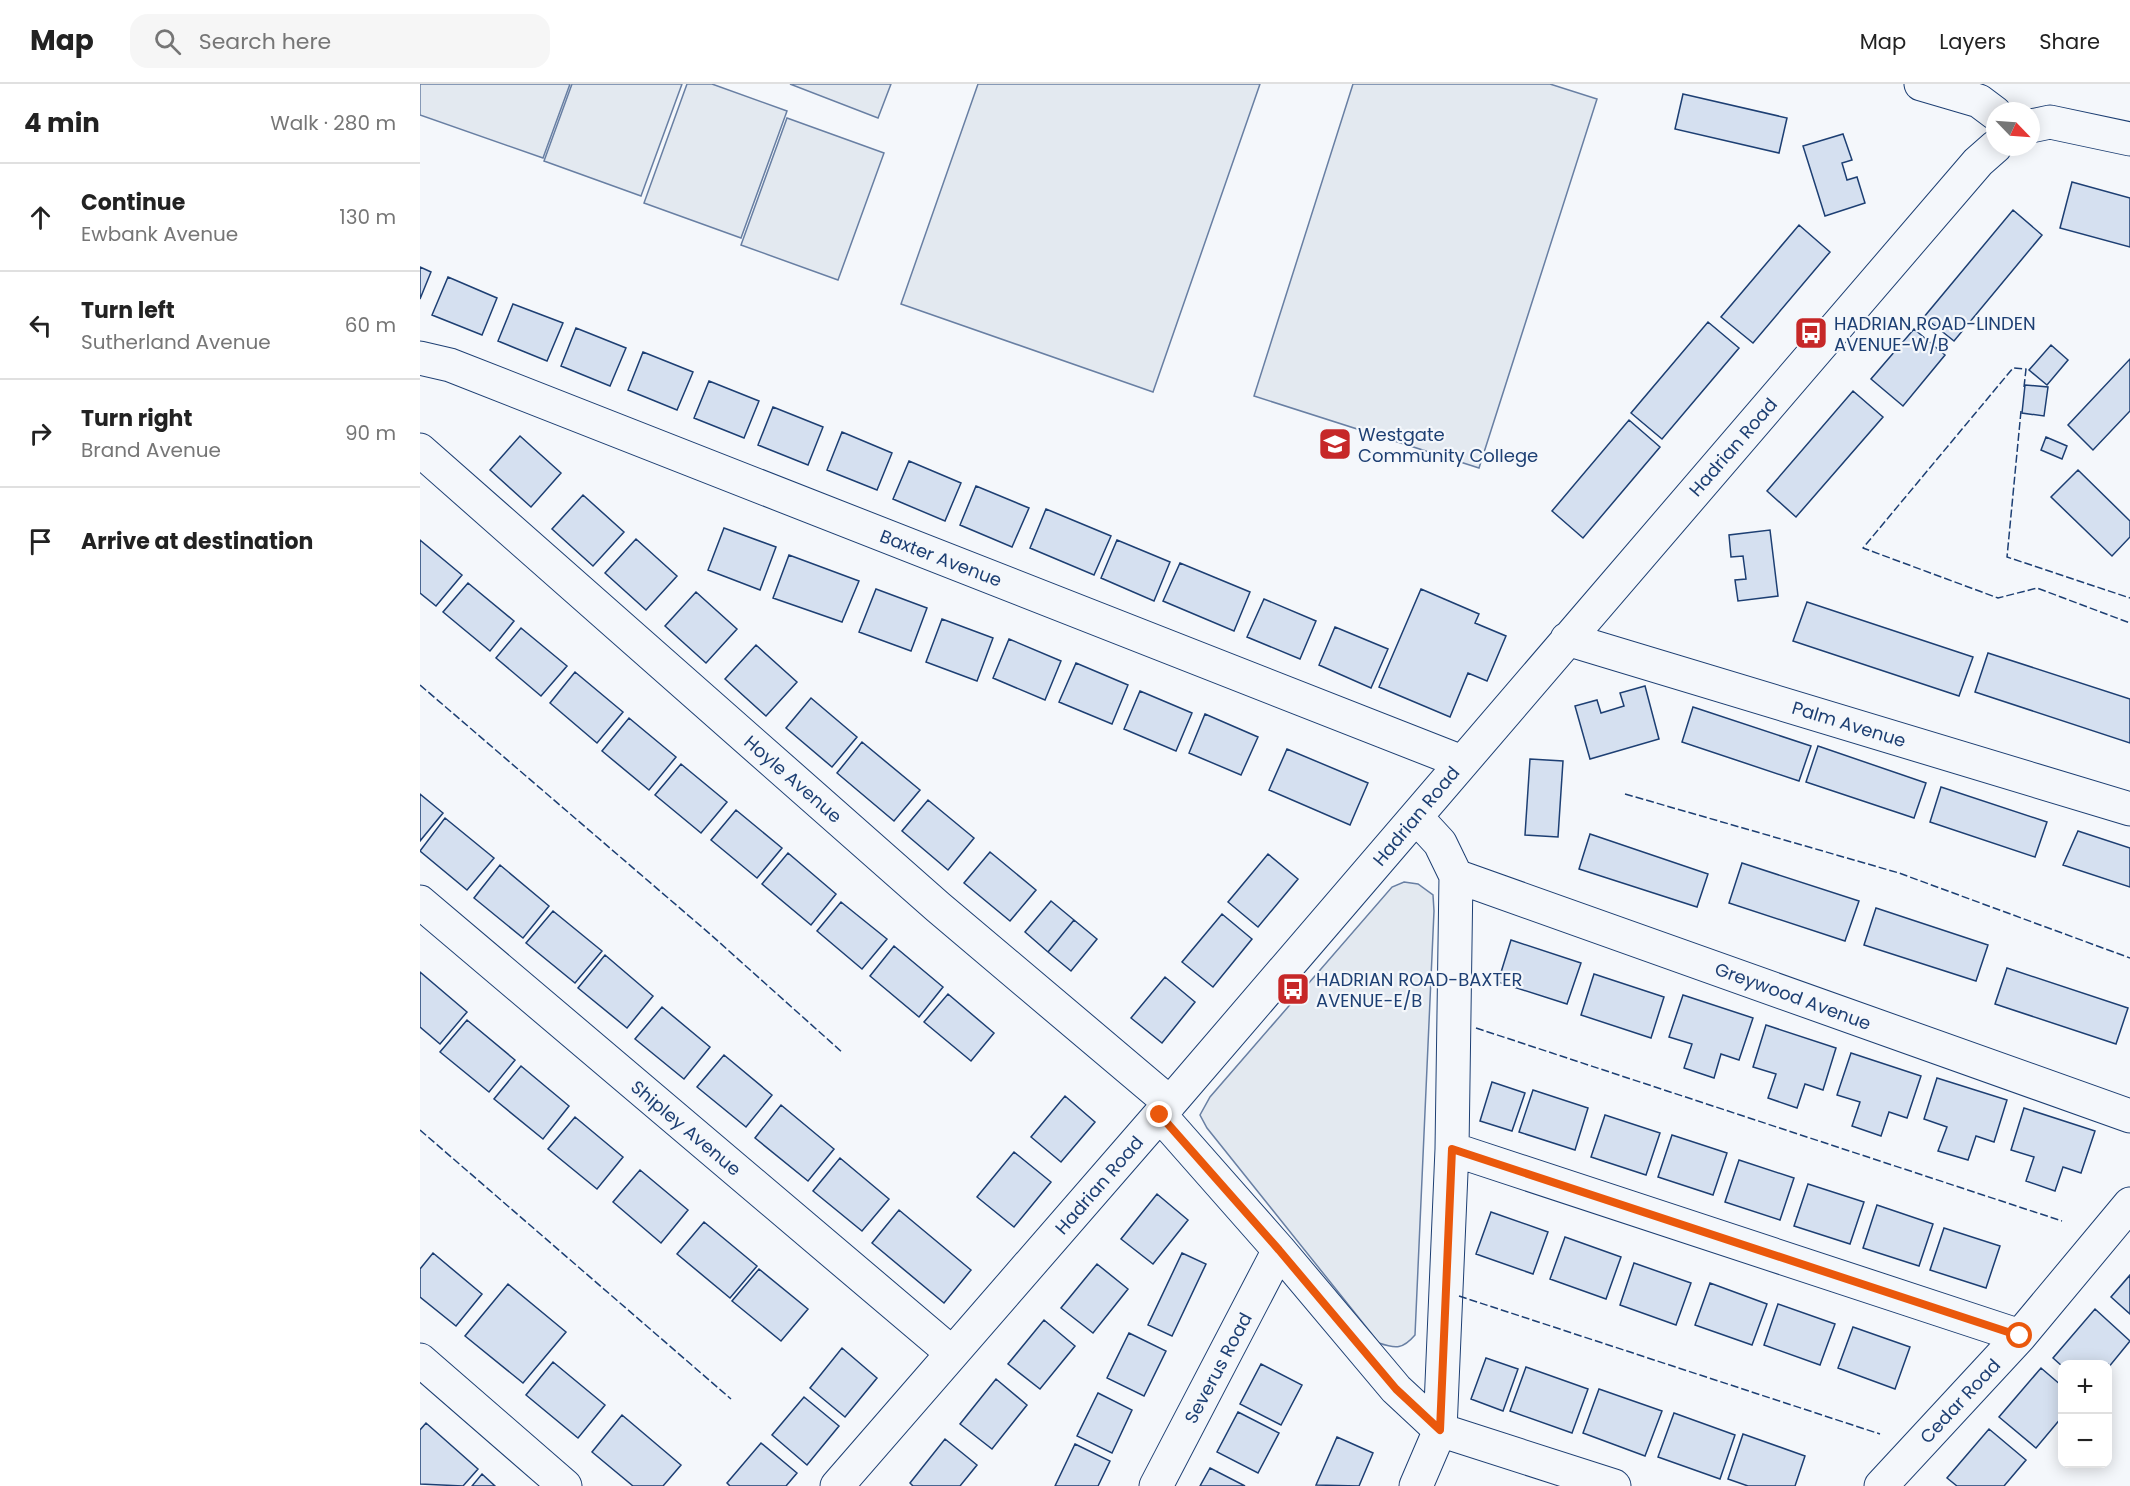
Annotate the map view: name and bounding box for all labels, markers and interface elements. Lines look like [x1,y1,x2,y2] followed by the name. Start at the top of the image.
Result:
[130,14,550,68] search box
[30,21,94,60] text: Map
[151,25,184,58] icon: search
[199,26,331,57] text: Search here
[1860,27,1906,56] text: Map
[1939,27,2006,56] text: Layers
[2039,27,2100,56] text: Share
[1986,102,2040,156] north arrow
[24,105,100,141] text: 4 min
[270,109,396,137] text: Walk · 280 m
[81,187,185,218] text: Continue
[24,201,57,234] icon: ahead
[339,203,396,231] text: 130 m
[81,220,238,248] text: Ewbank Avenue
[81,295,175,326] text: Turn left
[24,309,57,342] icon: left
[345,311,396,339] text: 60 m
[1834,311,2036,357] place label: HADRIAN ROAD-LINDEN AVENUE-W/B
[1793,315,1829,351] bus stop icon: HADRIAN ROAD-LINDEN AVENUE-W/B
[81,328,271,356] text: Sutherland Avenue
[1683,392,1783,502] street label: Hadrian Road
[81,403,192,434] text: Turn right
[24,417,57,450] icon: right
[345,419,396,447] text: 90 m
[1358,422,1538,468] place label: Westgate Community College
[1317,426,1353,462] school or university icon: Westgate Community College
[81,436,221,464] text: Brand Avenue
[876,523,1006,593] street label: Baxter Avenue
[24,525,57,558] icon: arrive
[81,526,313,557] text: Arrive at destination
[1789,695,1909,753] street label: Palm Avenue
[739,730,847,828] street label: Hoyle Avenue
[1367,761,1465,871] street label: Hadrian Road
[1711,956,1875,1036] street label: Greywood Avenue
[1316,967,1522,1013] place label: HADRIAN ROAD-BAXTER AVENUE-E/B
[1275,971,1311,1007] bus stop icon: HADRIAN ROAD-BAXTER AVENUE-E/B
[626,1074,746,1182] street label: Shipley Avenue
[1146,1101,1172,1127] route end
[1049,1130,1149,1240] street label: Hadrian Road
[1178,1308,1258,1428] street label: Severus Road
[2006,1322,2032,1348] route start
[1914,1353,2006,1449] street label: Cedar Road
[2058,1360,2112,1468] map controls
[2058,1360,2112,1414] button: +
[2058,1414,2112,1468] button: −

